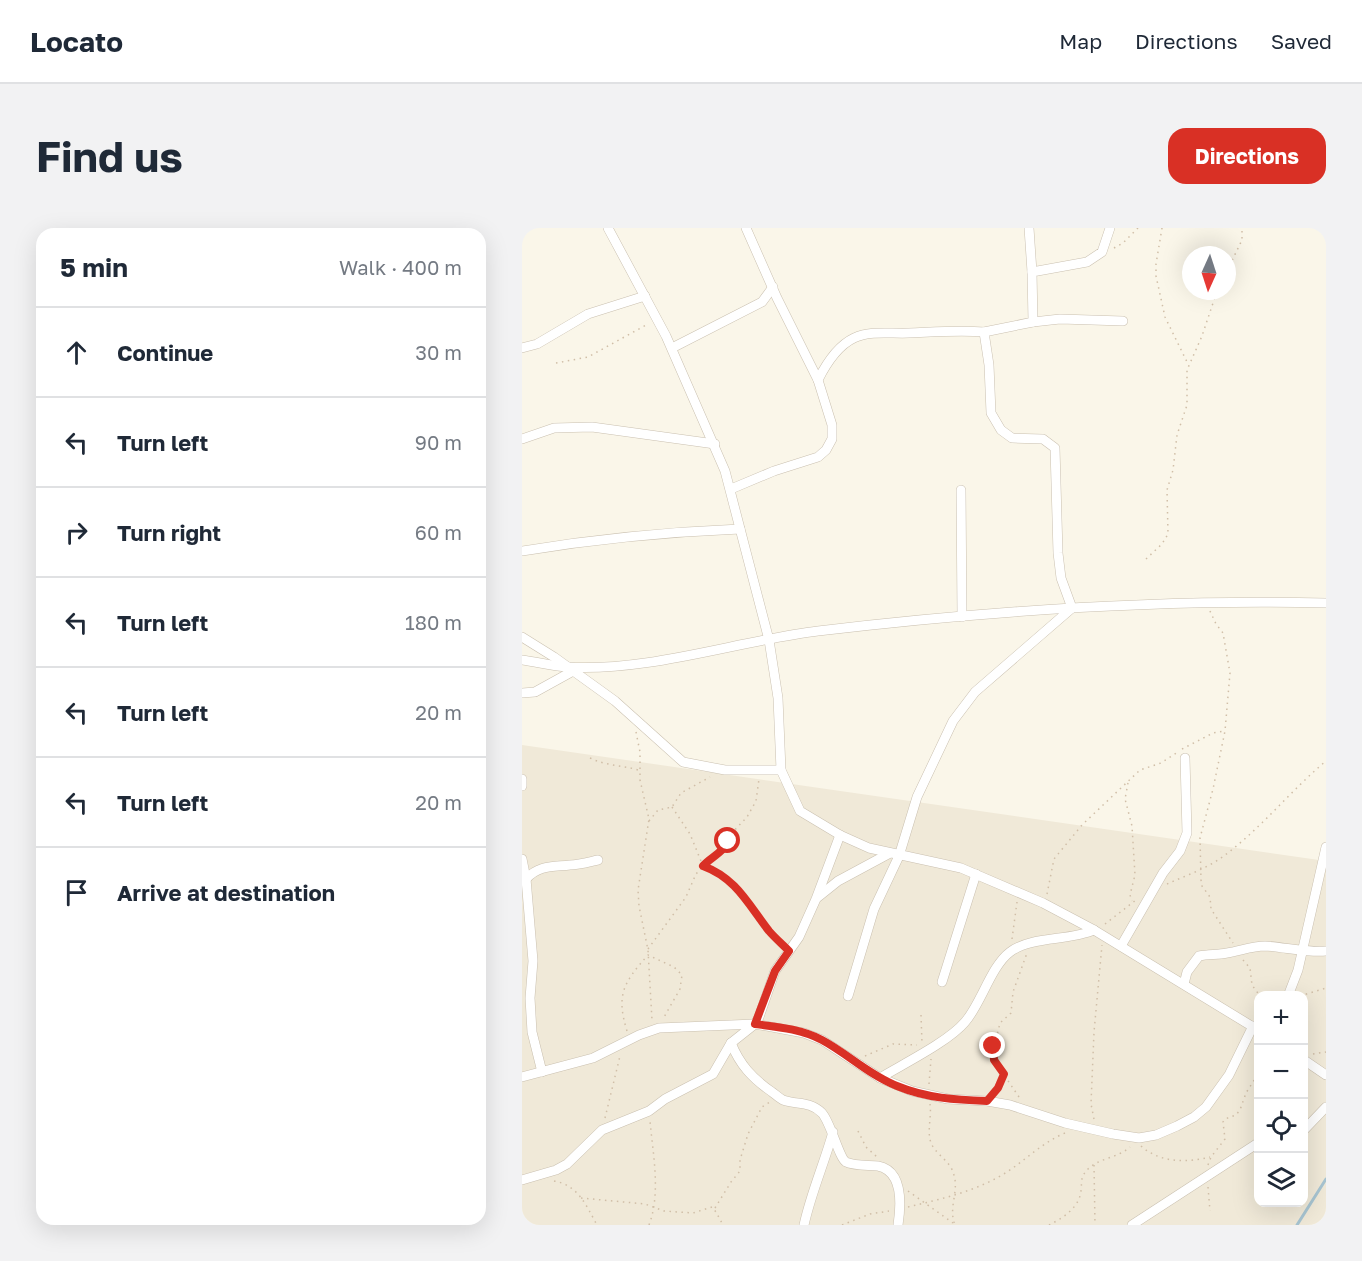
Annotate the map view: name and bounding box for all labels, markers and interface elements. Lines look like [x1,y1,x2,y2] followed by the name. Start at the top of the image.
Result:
[30,25,123,58] text: Locato
[1059,28,1102,54] text: Map
[1135,28,1238,54] text: Directions
[1271,28,1332,54] text: Saved
[1168,128,1326,184] button: Directions
[36,131,183,181] text: Find us
[1182,246,1236,300] north arrow
[60,252,128,283] text: 5 min
[339,255,462,279] text: Walk · 400 m
[60,336,93,369] icon: ahead
[117,339,213,366] text: Continue
[415,340,462,364] text: 30 m
[60,426,93,459] icon: left
[117,429,208,456] text: Turn left
[415,430,462,454] text: 90 m
[60,516,93,549] icon: right
[117,519,221,546] text: Turn right
[415,520,462,544] text: 60 m
[60,606,93,639] icon: left
[117,609,208,636] text: Turn left
[405,610,462,634] text: 180 m
[60,696,93,729] icon: left
[117,699,208,726] text: Turn left
[415,700,462,724] text: 20 m
[60,786,93,819] icon: left
[117,789,208,816] text: Turn left
[415,790,462,814] text: 20 m
[714,827,740,853] route start
[60,876,93,909] icon: arrive
[117,879,335,906] text: Arrive at destination
[1254,991,1308,1207] map controls
[1254,991,1308,1045] button: +
[979,1032,1005,1058] route end
[1254,1045,1308,1099] button: −
[1254,1099,1308,1153] button: locate
[1254,1153,1308,1207] button: layers

